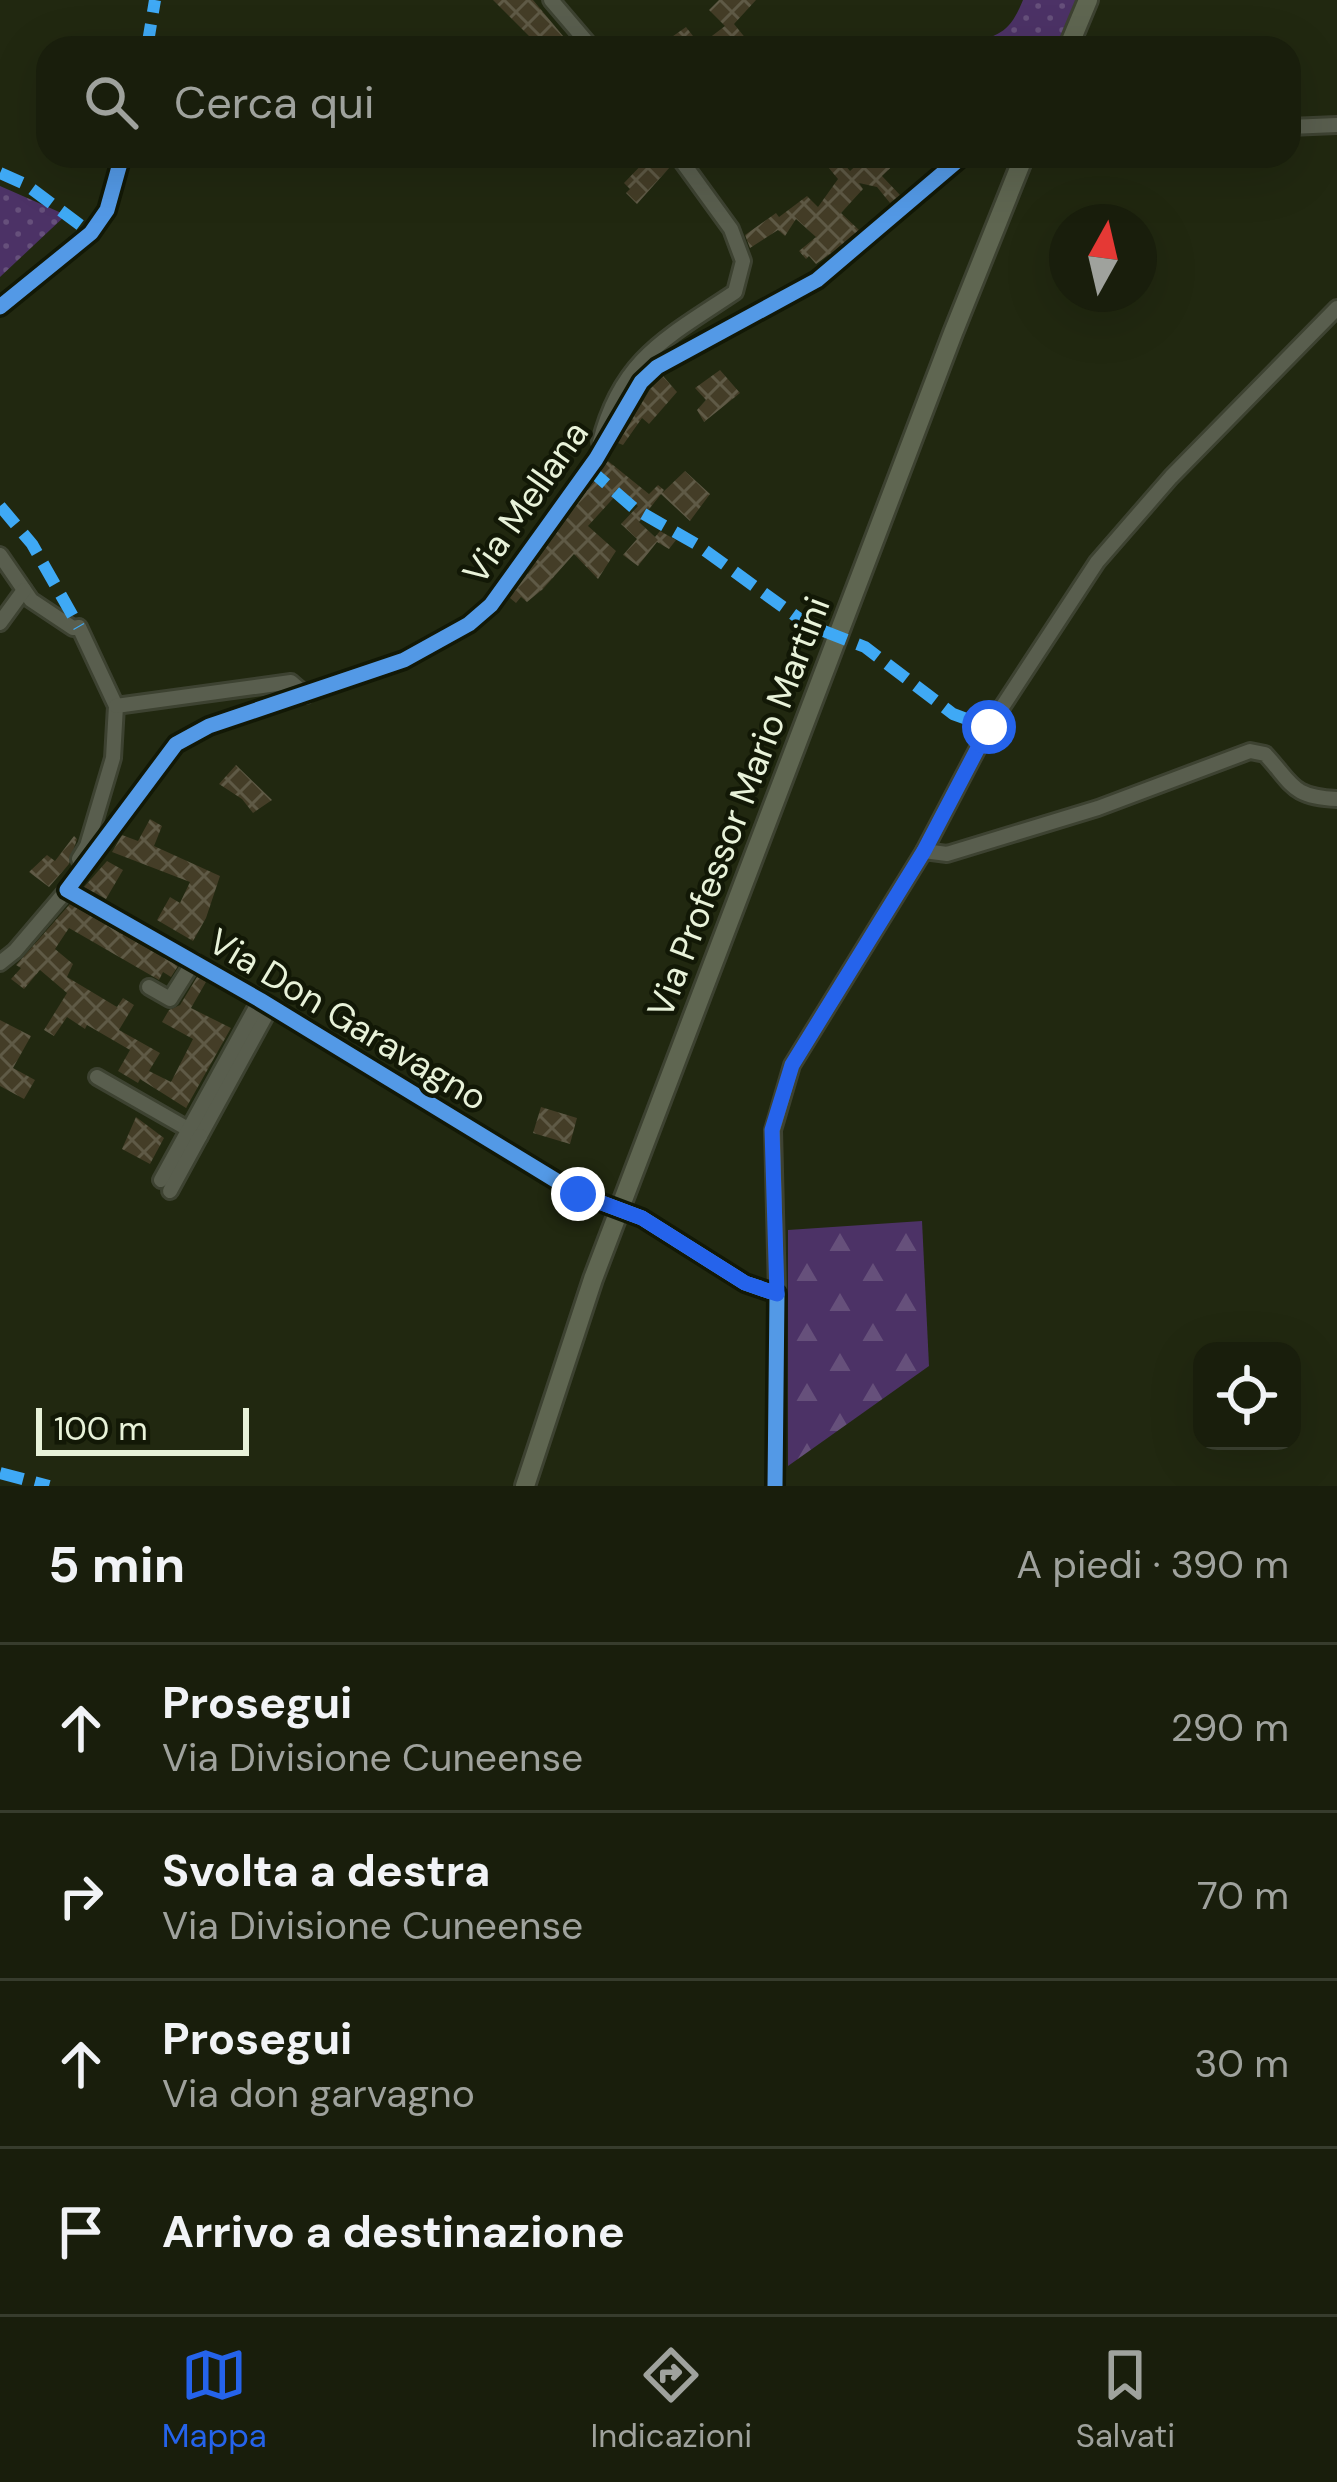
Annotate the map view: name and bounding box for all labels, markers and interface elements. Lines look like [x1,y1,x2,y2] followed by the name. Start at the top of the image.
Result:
[36,36,1301,168] search box
[78,69,144,135] icon: search
[174,73,375,132] text: Cerca qui
[1049,204,1157,312] north arrow
[452,412,599,593] street label: Via Mellana
[636,590,841,1024] street label: Via Professor Mario Martini
[962,700,1016,754] route start
[200,918,496,1121] street label: Via Don Garavagno
[551,1167,605,1221] route end
[1193,1342,1301,1450] map controls
[1193,1342,1301,1450] button: locate
[36,1402,249,1455] scale bar
[54,1407,148,1450] text: 100 m
[48,1531,185,1598] text: 5 min
[1016,1539,1289,1590] text: A piedi · 390 m
[162,1673,352,1732] text: Prosegui
[48,1695,114,1761] icon: ahead
[1171,1702,1289,1753] text: 290 m
[162,1732,583,1783] text: Via Divisione Cuneense
[162,1841,491,1900] text: Svolta a destra
[48,1863,114,1929] icon: right
[1197,1870,1289,1921] text: 70 m
[162,1900,583,1951] text: Via Divisione Cuneense
[162,2009,352,2068] text: Prosegui
[48,2031,114,2097] icon: ahead
[1194,2038,1289,2089] text: 30 m
[162,2068,475,2119] text: Via don garvagno
[48,2199,114,2265] icon: arrive
[162,2202,625,2261] text: Arrivo a destinazione
[162,2342,267,2457] tab: Mappa
[591,2342,752,2457] tab: Indicazioni
[1076,2342,1175,2457] tab: Salvati

